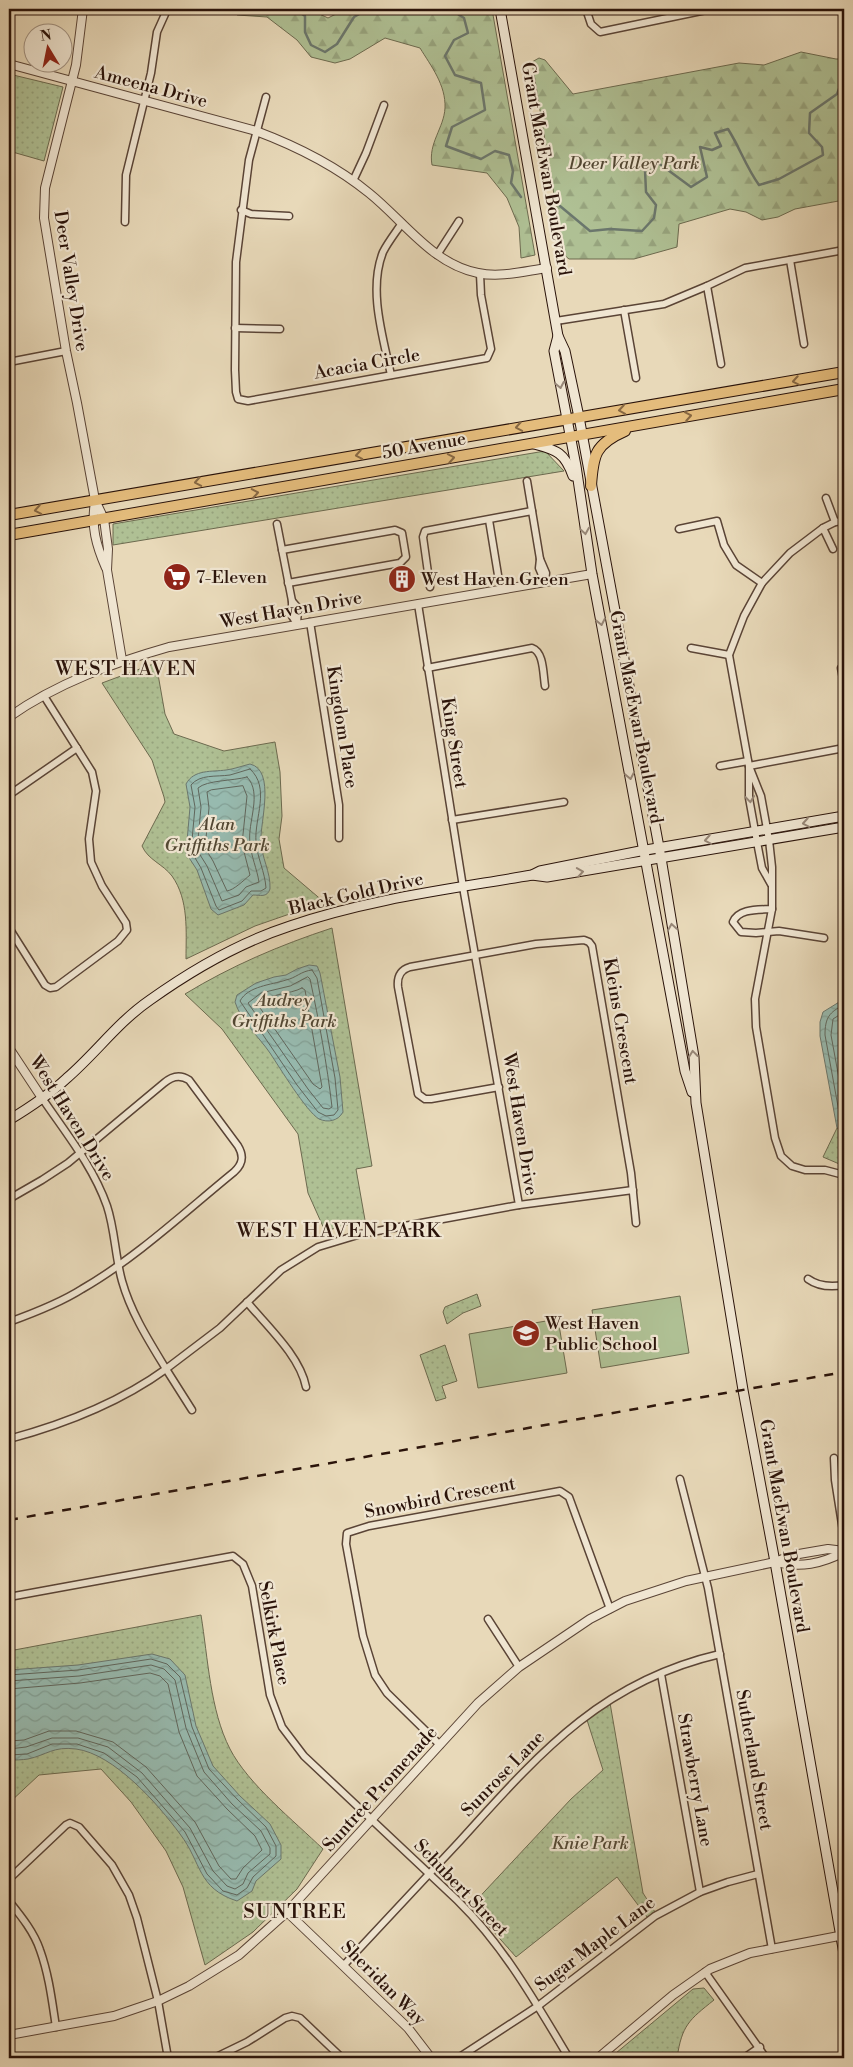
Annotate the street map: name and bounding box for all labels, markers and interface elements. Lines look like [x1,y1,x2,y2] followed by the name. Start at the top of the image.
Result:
[22,22,72,72] north arrow
[39,26,53,46] text: N
[516,60,576,278] street label: Grant MacEwan Boulevard
[91,61,210,113] street label: Ameena Drive
[568,152,699,175] park label: Deer Valley Park
[49,209,93,353] street label: Deer Valley Drive
[311,343,422,385] street label: Acacia Circle
[792,375,801,385] one-way arrow
[555,381,565,390] one-way arrow
[617,404,626,414] one-way arrow
[684,412,693,422] one-way arrow
[514,422,523,432] one-way arrow
[380,427,468,465] street label: 50 Avenue
[354,449,363,459] one-way arrow
[447,453,456,463] one-way arrow
[194,477,203,487] one-way arrow
[251,488,260,498] one-way arrow
[34,505,43,515] one-way arrow
[579,527,589,535] one-way arrow
[162,562,192,592] supermarket icon: 7-Eleven
[387,564,417,594] building icon: West Haven Green
[196,566,267,589] place label: 7-Eleven
[420,568,569,591] place label: West Haven Green
[217,586,364,634] street label: West Haven Drive
[604,608,668,826] street label: Grant MacEwan Boulevard
[596,618,606,627] one-way arrow
[54,657,197,682] district label: WEST HAVEN
[321,664,363,790] street label: Kingdom Place
[435,696,473,791] street label: King Street
[625,772,635,781] one-way arrow
[744,795,755,803] one-way arrow
[164,813,270,857] park label: Alan Griffiths Park
[801,817,810,827] one-way arrow
[703,834,712,845] one-way arrow
[285,867,426,921] street label: Black Gold Drive
[575,867,584,877] one-way arrow
[668,922,678,931] one-way arrow
[598,956,643,1087] street label: Kleins Crescent
[231,989,337,1033] park label: Audrey Griffiths Park
[24,1050,120,1185] street label: West Haven Drive
[497,1050,543,1197] street label: West Haven Drive
[688,1050,699,1058] one-way arrow
[235,1219,442,1244] district label: WEST HAVEN PARK
[544,1312,658,1356] place label: West Haven Public School
[511,1318,541,1348] school or university icon: West Haven Public School
[754,1417,814,1635] street label: Grant MacEwan Boulevard
[363,1472,518,1524] street label: Snowbird Crescent
[253,1579,295,1687] street label: Selkirk Place
[730,1688,778,1833] street label: Sutherland Street
[672,1712,718,1848] street label: Strawberry Lane
[318,1721,442,1857] street label: Suntree Promenade
[456,1726,550,1822] street label: Sunrose Lane
[551,1832,629,1855] park label: Knie Park
[409,1834,514,1942] street label: Schubert Street
[530,1891,660,1997] street label: Sugar Maple Lane
[243,1900,347,1925] district label: SUNTREE
[336,1936,431,2031] street label: Sheridan Way

